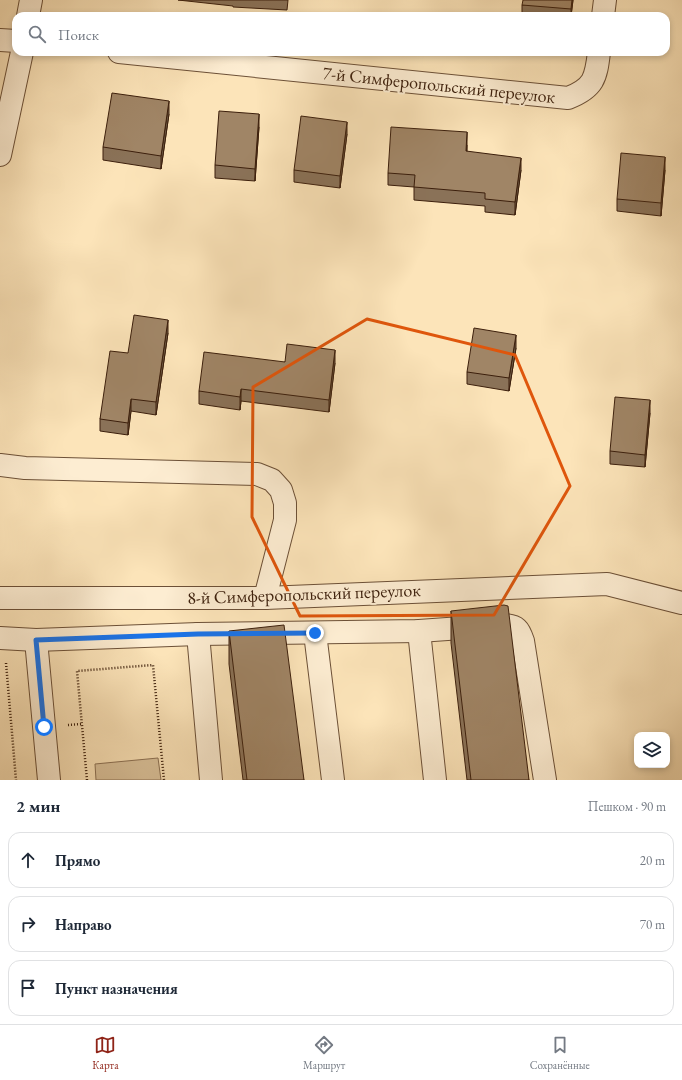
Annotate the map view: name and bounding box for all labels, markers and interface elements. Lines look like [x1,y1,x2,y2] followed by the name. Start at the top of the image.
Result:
[12,12,670,56] search box
[26,23,48,45] icon: search
[58,25,99,44] text: Поиск
[322,61,557,108] street label: 7-й Симферопольский переулок
[187,578,422,609] street label: 8-й Симферопольский переулок
[306,624,324,642] route end
[35,718,53,736] route start
[634,732,670,768] map controls
[634,732,670,768] button: layers
[16,795,60,817] text: 2 мин
[588,798,666,815] text: Пешком · 90 m
[17,849,39,871] icon: ahead
[55,851,100,870] text: Прямо
[640,852,665,869] text: 20 m
[17,913,39,935] icon: right
[55,915,112,934] text: Направо
[640,916,665,933] text: 70 m
[17,977,39,999] icon: arrive
[55,979,178,998] text: Пункт назначения
[92,1034,119,1072] tab: Карта
[303,1034,345,1072] tab: Маршрут
[530,1034,590,1072] tab: Сохранённые

